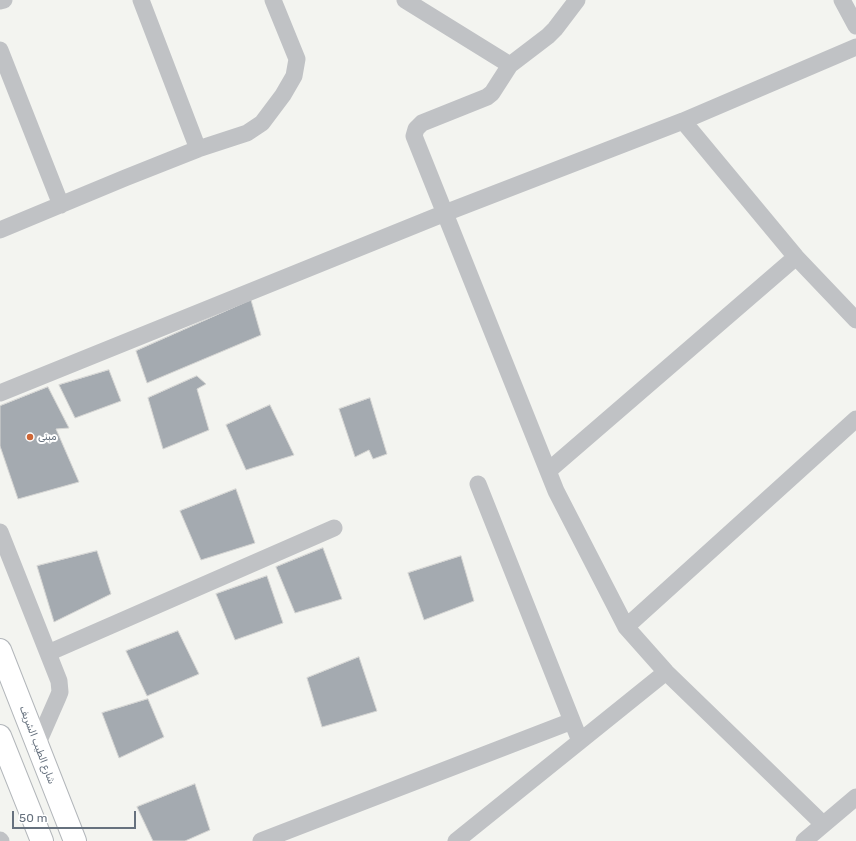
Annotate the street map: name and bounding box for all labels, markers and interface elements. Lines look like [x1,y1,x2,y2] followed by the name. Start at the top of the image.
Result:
[38,431,57,443] place label: مبنى
[25,432,35,442] marker: مبنى
[17,704,57,786] street label: شارع الطيب الشريف
[14,803,138,829] scale bar
[19,811,47,825] text: 50 m

